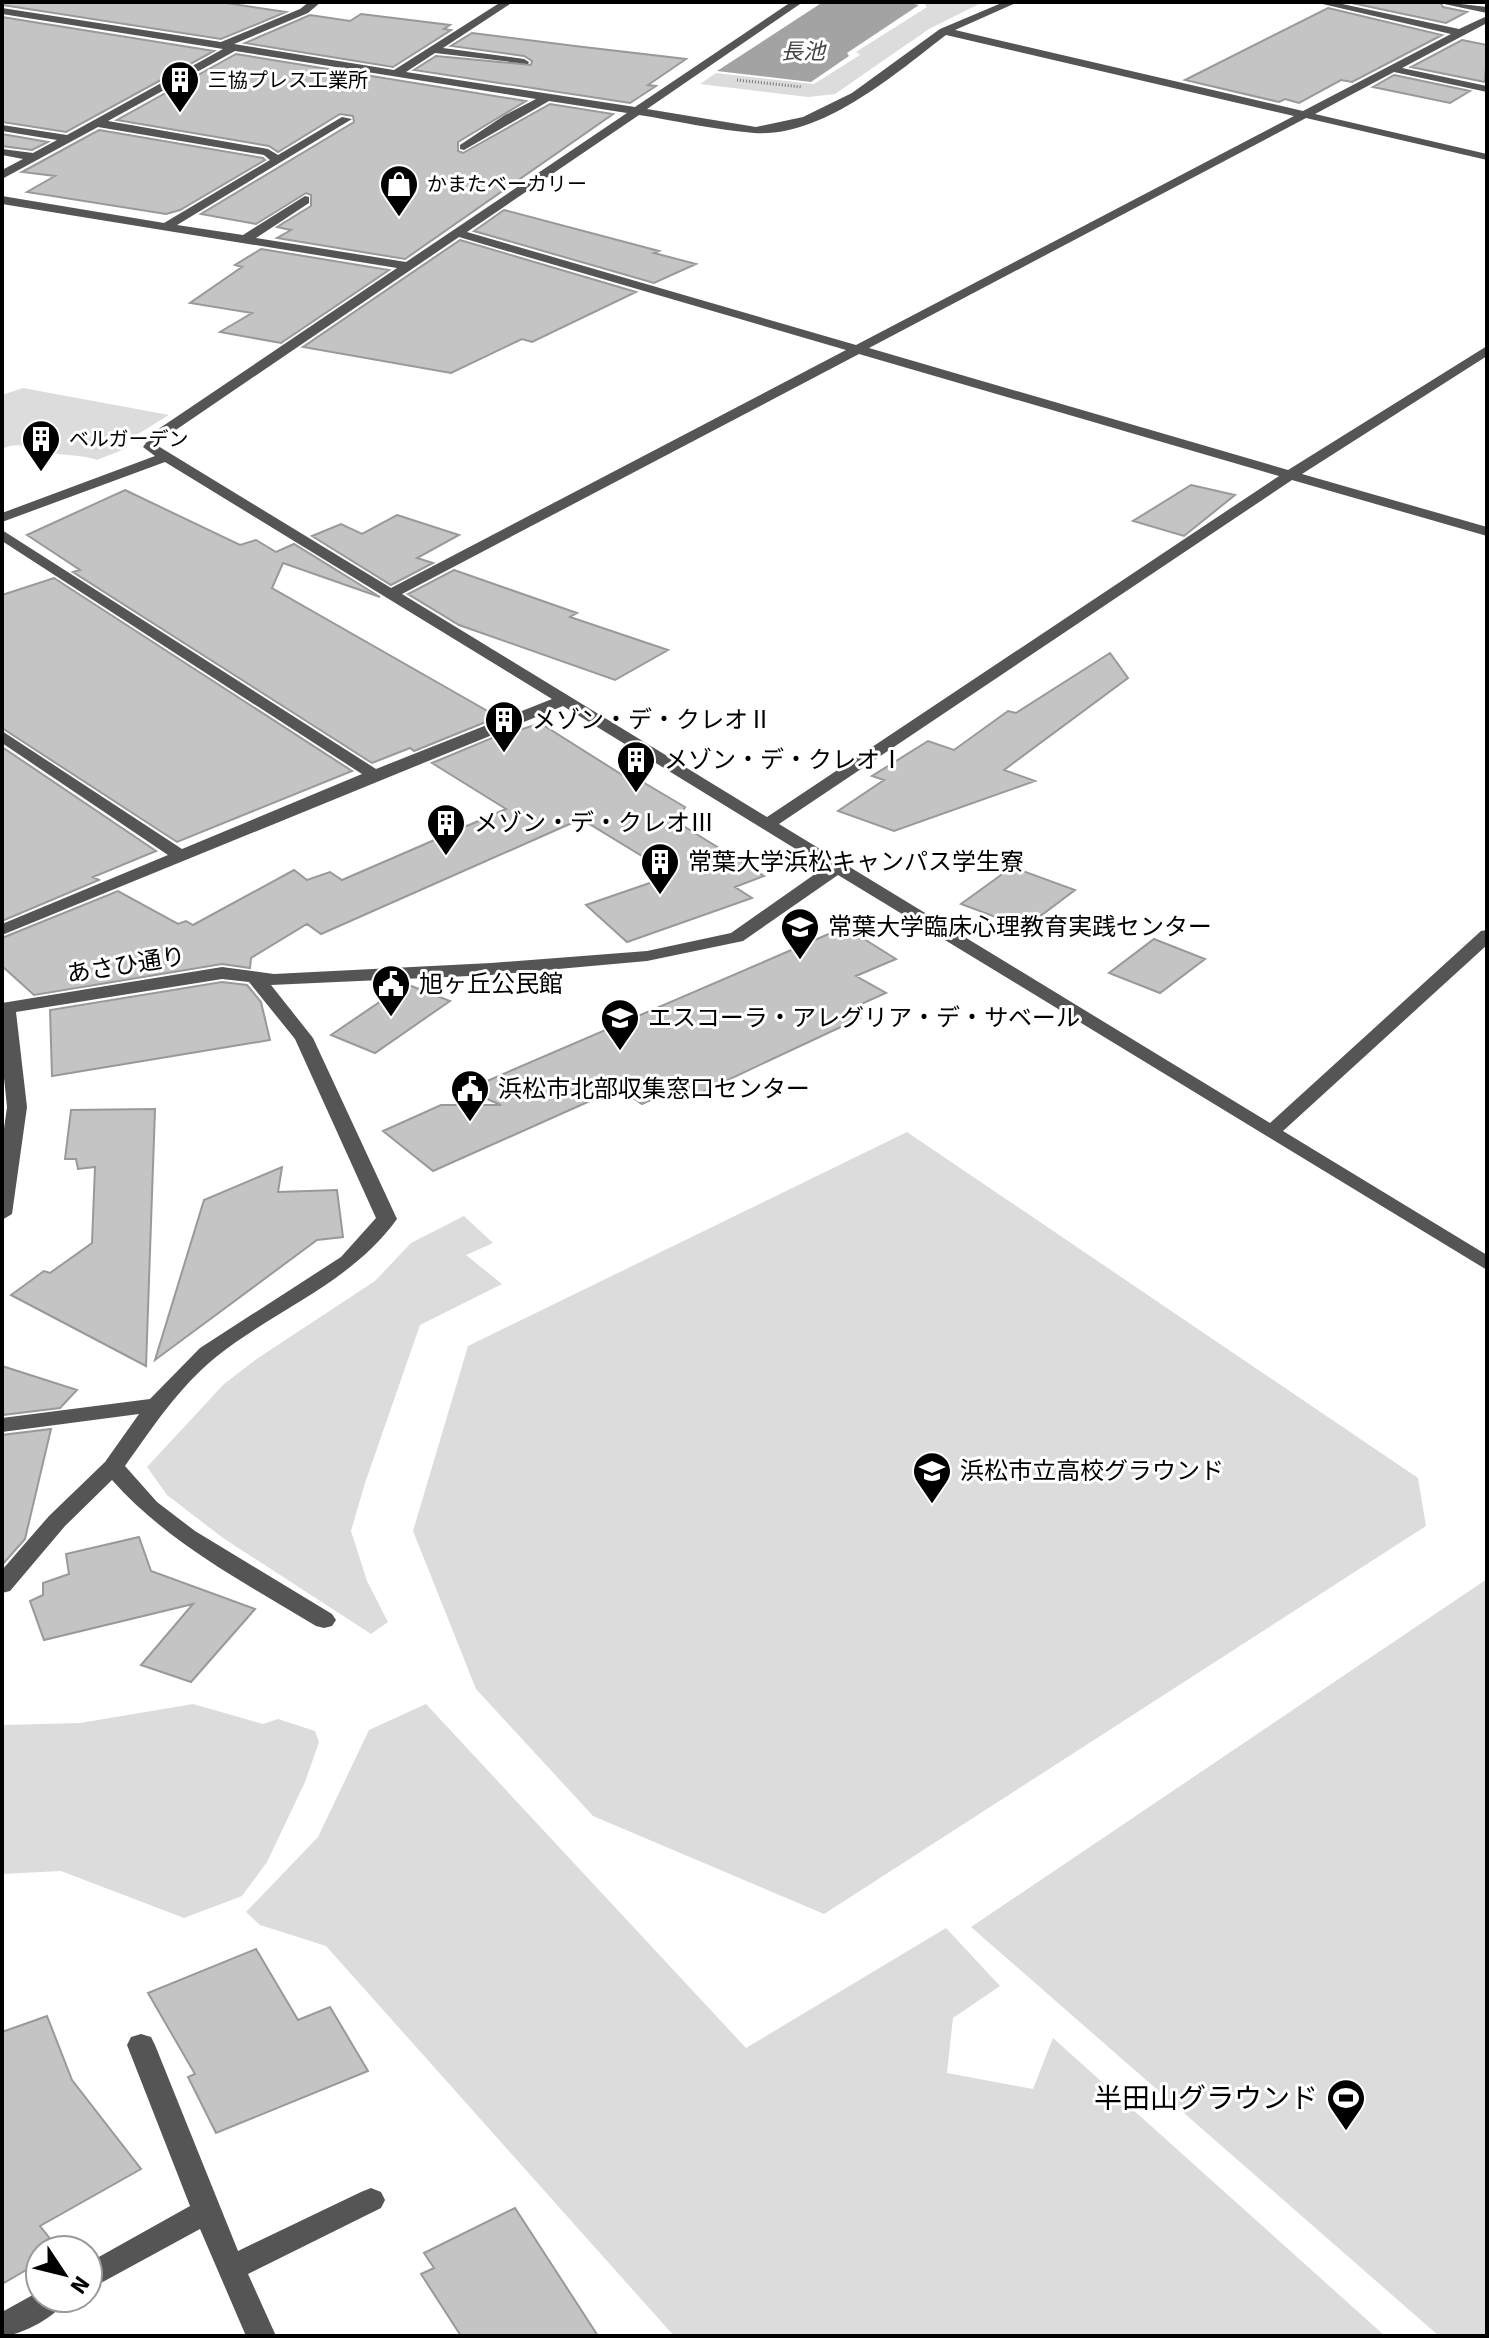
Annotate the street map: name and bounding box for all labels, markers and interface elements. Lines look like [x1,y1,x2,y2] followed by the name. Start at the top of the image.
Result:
[781,38,827,65] water label: 長池
[159,59,201,114] building icon: 三協プレス工業所
[208,68,368,93] place label: 三協プレス工業所
[378,163,420,218] shop icon: かまたベーカリー
[427,172,587,197] place label: かまたベーカリー
[20,418,62,473] building icon: ベルガーデン
[69,427,188,452] place label: ベルガーデン
[483,699,525,754] building icon: メゾン・デ・クレオⅡ
[532,705,772,735] place label: メゾン・デ・クレオⅡ
[615,739,657,794] building icon: メゾン・デ・クレオⅠ
[664,745,904,775] place label: メゾン・デ・クレオⅠ
[425,802,467,857] building icon: メゾン・デ・クレオⅢ
[474,808,714,838] place label: メゾン・デ・クレオⅢ
[639,841,681,896] building icon: 常葉大学浜松キャンパス学生寮
[688,847,1024,877] place label: 常葉大学浜松キャンパス学生寮
[779,906,821,961] school or university icon: 常葉大学臨床心理教育実践センター
[828,912,1212,942] place label: 常葉大学臨床心理教育実践センター
[64,941,188,989] street label: あさひ通り
[370,963,412,1018] public building icon: 旭ヶ丘公民館
[419,969,563,999] place label: 旭ヶ丘公民館
[599,997,641,1052] school or university icon: エスコーラ・アレグリア・デ・サベール
[648,1003,1080,1033] place label: エスコーラ・アレグリア・デ・サベール
[449,1068,491,1123] public building icon: 浜松市北部収集窓口センター
[498,1074,810,1104] place label: 浜松市北部収集窓口センター
[911,1450,953,1505] school or university icon: 浜松市立高校グラウンド
[960,1456,1224,1486] place label: 浜松市立高校グラウンド
[1325,2077,1367,2132] sports icon: 半田山グラウンド
[1094,2082,1318,2116] place label: 半田山グラウンド
[24,2234,104,2314] north arrow
[65,2271,95,2299] text: N

